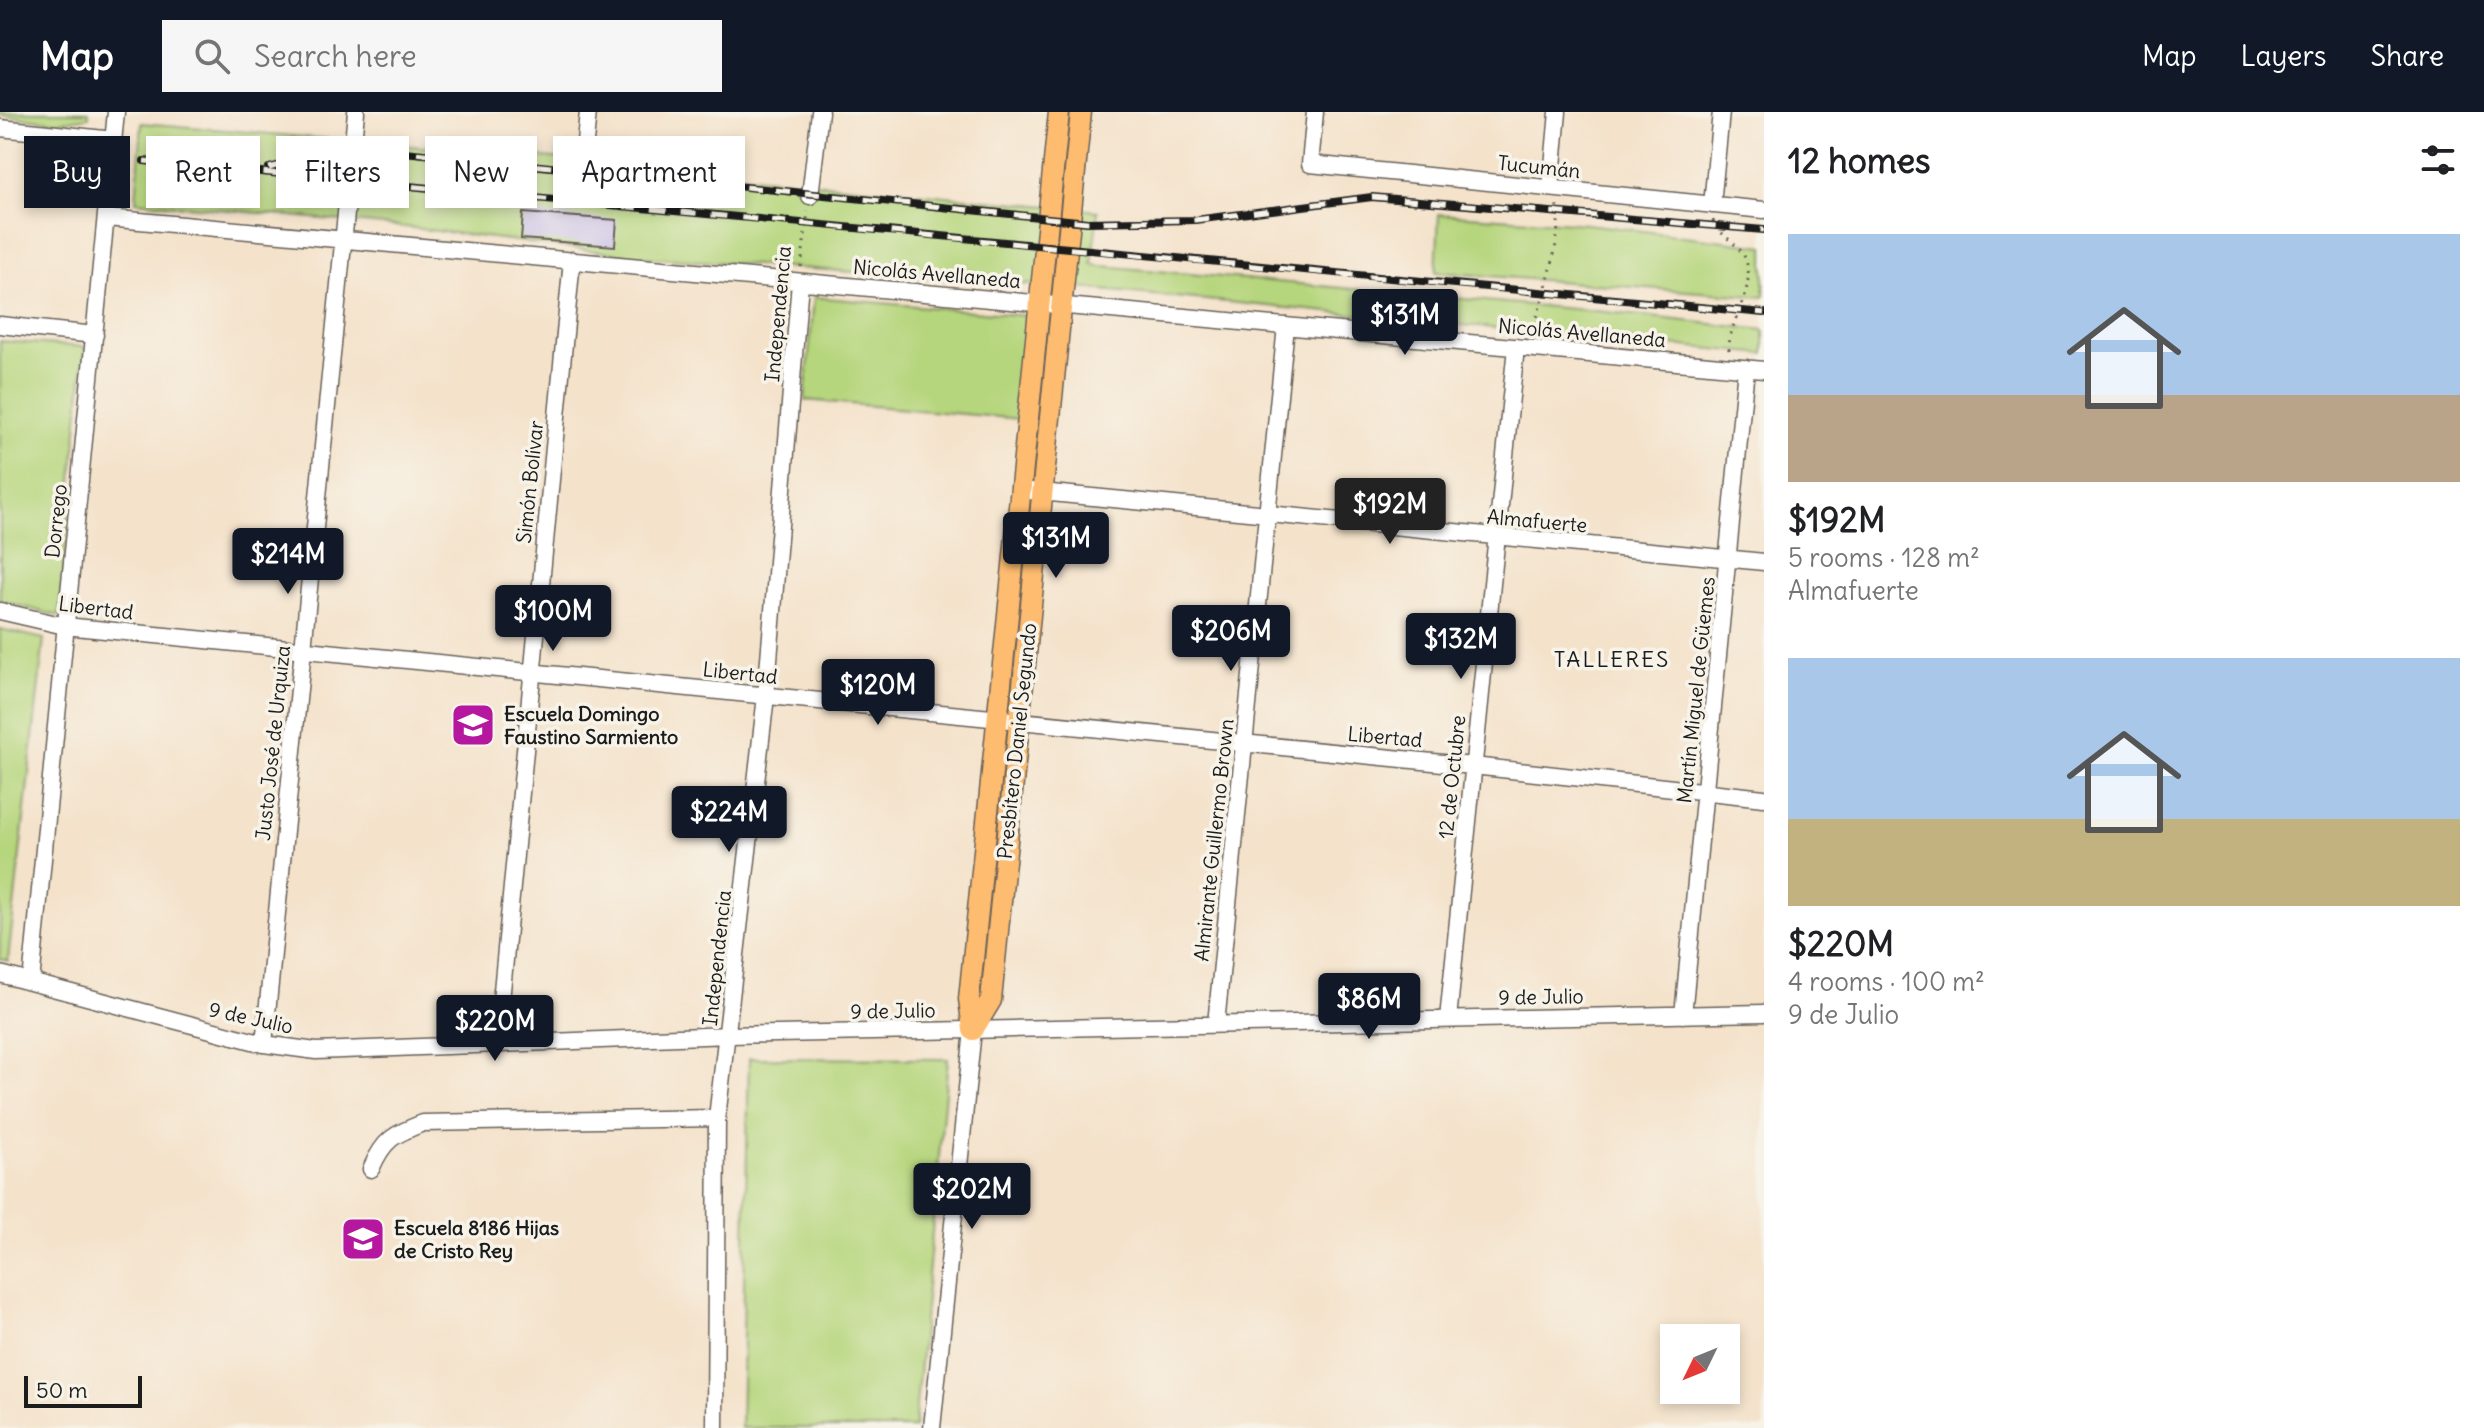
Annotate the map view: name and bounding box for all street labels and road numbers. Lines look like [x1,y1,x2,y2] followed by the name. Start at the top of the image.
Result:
[1496,150,1582,183] street label: Tucumán
[759,245,796,383] street label: Independencia
[852,254,1022,293] street label: Nicolás Avellaneda
[1497,313,1667,352] street label: Nicolás Avellaneda
[511,419,548,545] street label: Simón Bolívar
[39,483,72,559] street label: Dorrego
[1486,504,1588,537] street label: Almafuerte
[1671,575,1720,805] street label: Martín Miguel de Güemes
[57,591,135,625] street label: Libertad
[992,622,1041,860] street label: Presbítero Daniel Segundo
[250,644,295,842] street label: Justo José de Urquiza
[701,656,779,689] street label: Libertad
[1433,714,1470,840] street label: 12 de Octubre
[1188,717,1239,963] street label: Almirante Guillermo Brown
[1347,721,1424,752] street label: Libertad
[697,889,736,1027] street label: Independencia
[1498,983,1584,1010] street label: 9 de Julio
[207,996,296,1039] street label: 9 de Julio
[850,997,936,1024] street label: 9 de Julio

